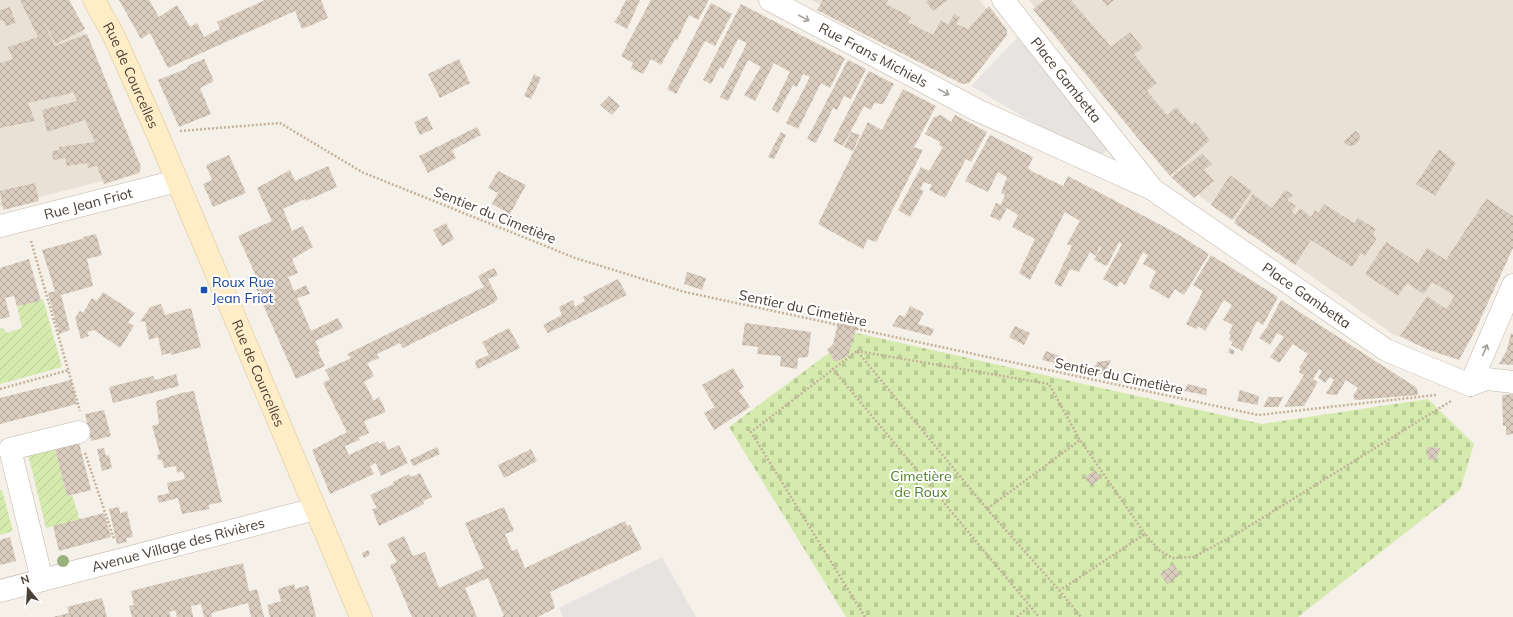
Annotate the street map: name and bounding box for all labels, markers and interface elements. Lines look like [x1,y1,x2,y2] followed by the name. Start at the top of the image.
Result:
[798,15,810,23] one-way arrow
[99,19,163,131] street label: Rue de Courcelles
[816,19,931,91] street label: Rue Frans Michiels
[1027,34,1106,126] street label: Place Gambetta
[938,89,950,96] one-way arrow
[431,182,559,248] street label: Sentier du Cimetière
[42,184,134,223] street label: Rue Jean Friot
[1259,258,1354,332] street label: Place Gambetta
[212,273,274,307] place label: Roux Rue Jean Friot
[199,285,209,295] marker: Roux Rue Jean Friot
[737,286,869,330] street label: Sentier du Cimetière
[228,317,289,430] street label: Rue de Courcelles
[1482,344,1489,356] one-way arrow
[1053,354,1185,398] street label: Sentier du Cimetière
[890,467,952,501] park label: Cimetière de Roux
[90,513,267,576] street label: Avenue Village des Rivières
[8,569,48,609] north arrow
[19,572,31,587] text: N

